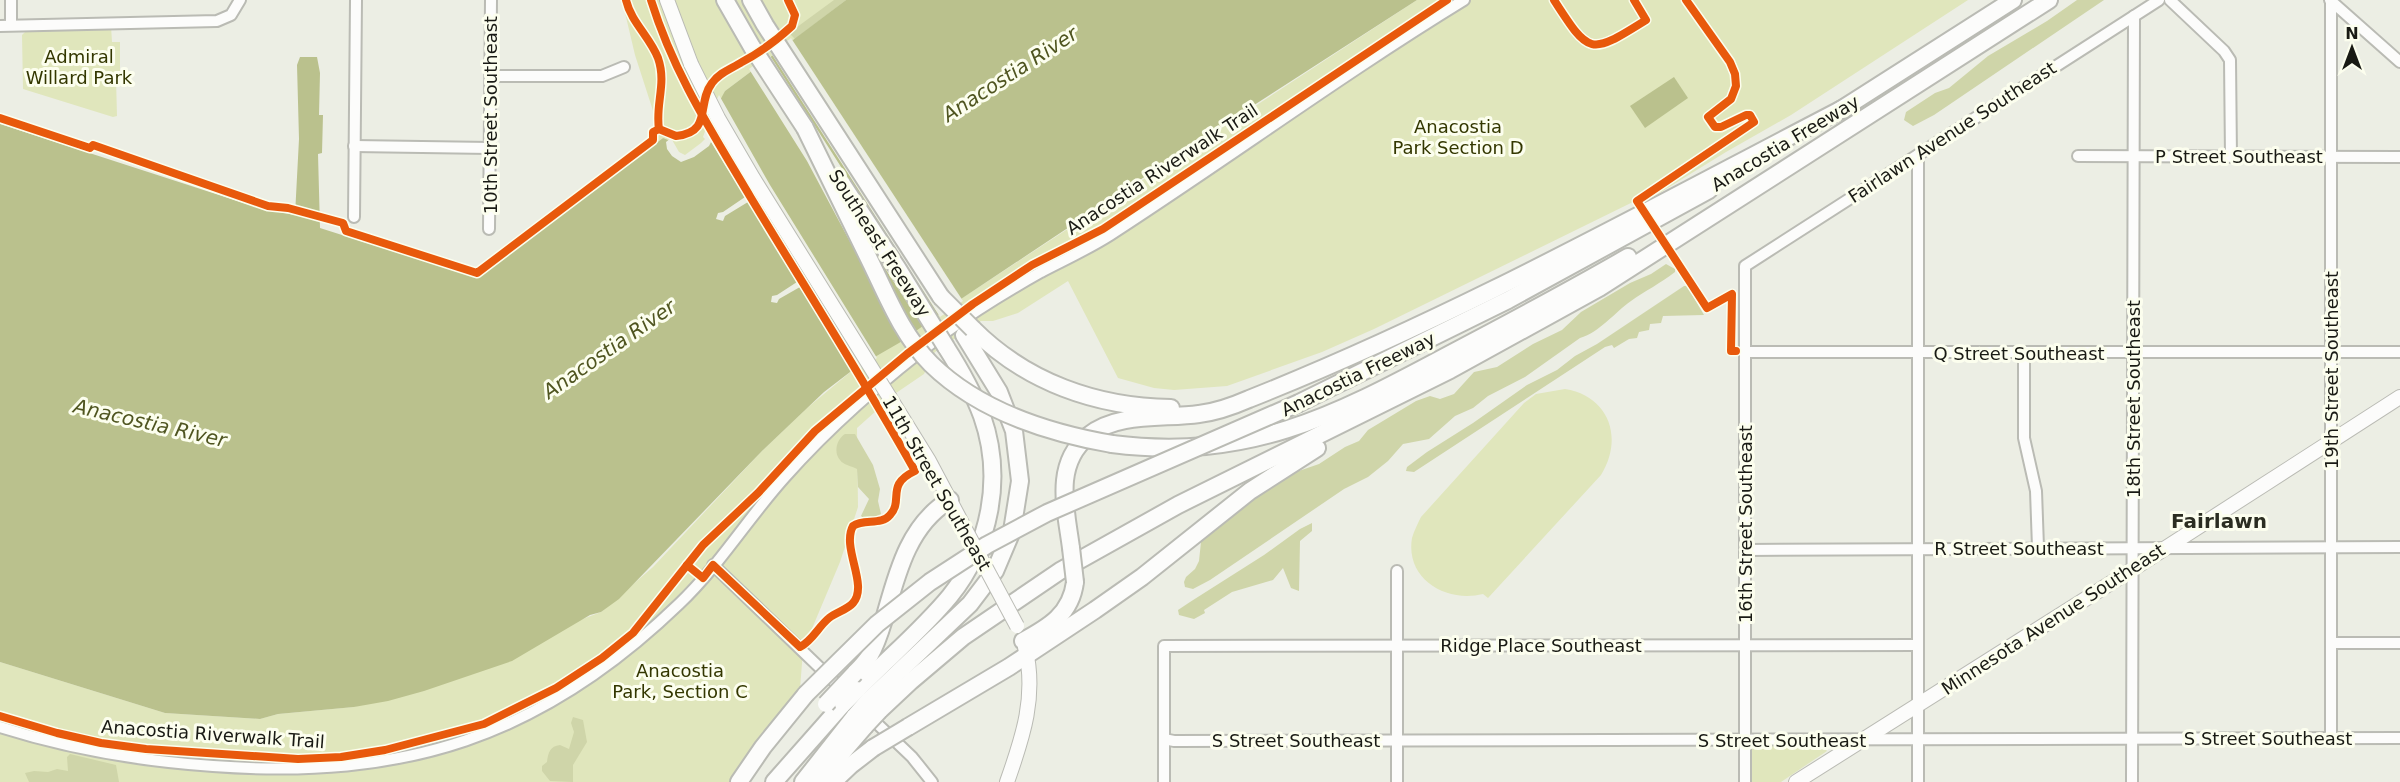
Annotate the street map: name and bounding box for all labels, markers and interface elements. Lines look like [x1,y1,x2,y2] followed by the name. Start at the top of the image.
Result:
[480,16,501,214] street label: 10th Street Southeast
[2322,18,2382,78] north arrow
[936,20,1083,128] water label: Anacostia River
[2345,24,2359,43] text: N
[26,46,133,88] park label: Admiral Willard Park
[1844,57,2060,207] street label: Fairlawn Avenue Southeast
[1707,90,1863,195] street label: Anacostia Freeway
[1062,99,1262,239] street label: Anacostia Riverwalk Trail
[1392,116,1524,158] park label: Anacostia Park Section D
[2155,146,2323,167] street label: P Street Southeast
[825,165,936,321] street label: Southeast Freeway
[2321,271,2342,469] street label: 19th Street Southeast
[537,293,681,405] water label: Anacostia River
[2123,300,2144,498] street label: 18th Street Southeast
[1278,327,1439,420] street label: Anacostia Freeway
[1933,343,2105,364] street label: Q Street Southeast
[878,392,996,574] street label: 11th Street Southeast
[69,393,230,453] water label: Anacostia River
[1735,425,1756,623] street label: 16th Street Southeast
[2171,509,2267,533] district label: Fairlawn
[1934,538,2104,559] street label: R Street Southeast
[1937,539,2169,699] street label: Minnesota Avenue Southeast
[1440,635,1642,656] street label: Ridge Place Southeast
[612,660,748,702] park label: Anacostia Park, Section C
[100,716,326,752] street label: Anacostia Riverwalk Trail
[2184,728,2352,749] street label: S Street Southeast
[1212,730,1380,751] street label: S Street Southeast
[1698,730,1866,751] street label: S Street Southeast

